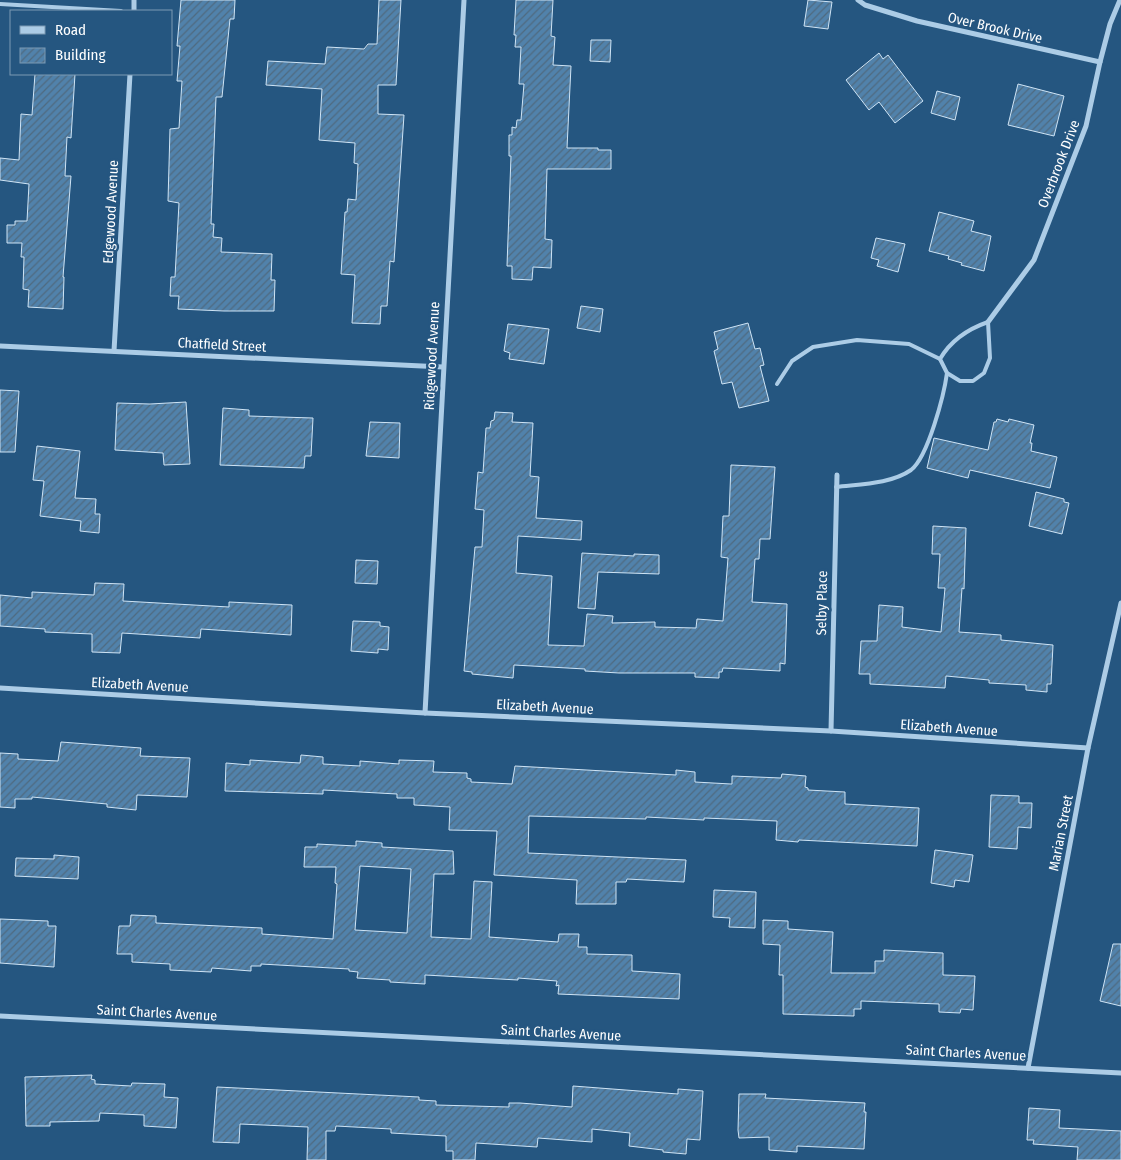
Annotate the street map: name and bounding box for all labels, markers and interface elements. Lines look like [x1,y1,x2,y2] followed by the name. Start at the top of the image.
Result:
[946,9,1044,47] street label: Over Brook Drive
[10,10,172,75] legend
[55,21,86,39] text: Road
[55,46,106,64] text: Building
[1034,118,1084,210] street label: Overbrook Drive
[100,160,122,264] street label: Edgewood Avenue
[421,301,443,411] street label: Ridgewood Avenue
[177,334,267,356] street label: Chatfield Street
[813,570,831,636] street label: Selby Place
[91,674,189,696] street label: Elizabeth Avenue
[496,696,594,718] street label: Elizabeth Avenue
[900,716,998,740] street label: Elizabeth Avenue
[1045,793,1077,873] street label: Marian Street
[96,1001,218,1025] street label: Saint Charles Avenue
[500,1021,622,1045] street label: Saint Charles Avenue
[905,1041,1027,1065] street label: Saint Charles Avenue

